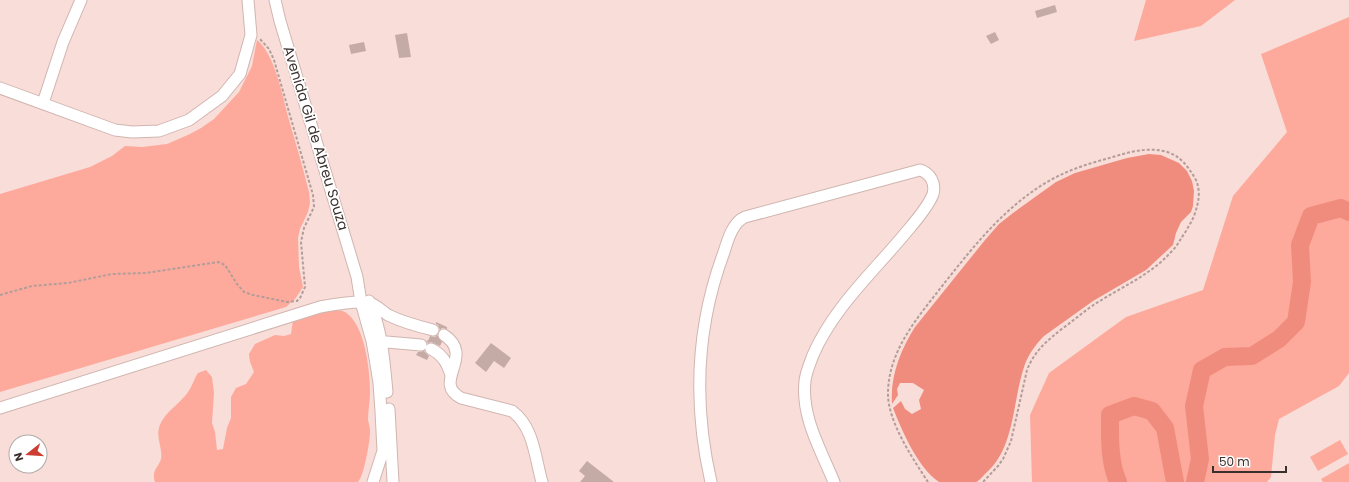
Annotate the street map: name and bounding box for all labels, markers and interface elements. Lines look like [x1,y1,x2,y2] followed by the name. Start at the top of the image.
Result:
[278,43,354,233] street label: Avenida Gil de Abreu Souza
[8,434,48,474] north arrow
[1213,448,1286,474] scale bar
[10,451,27,463] text: N
[1219,453,1250,470] text: 50 m

